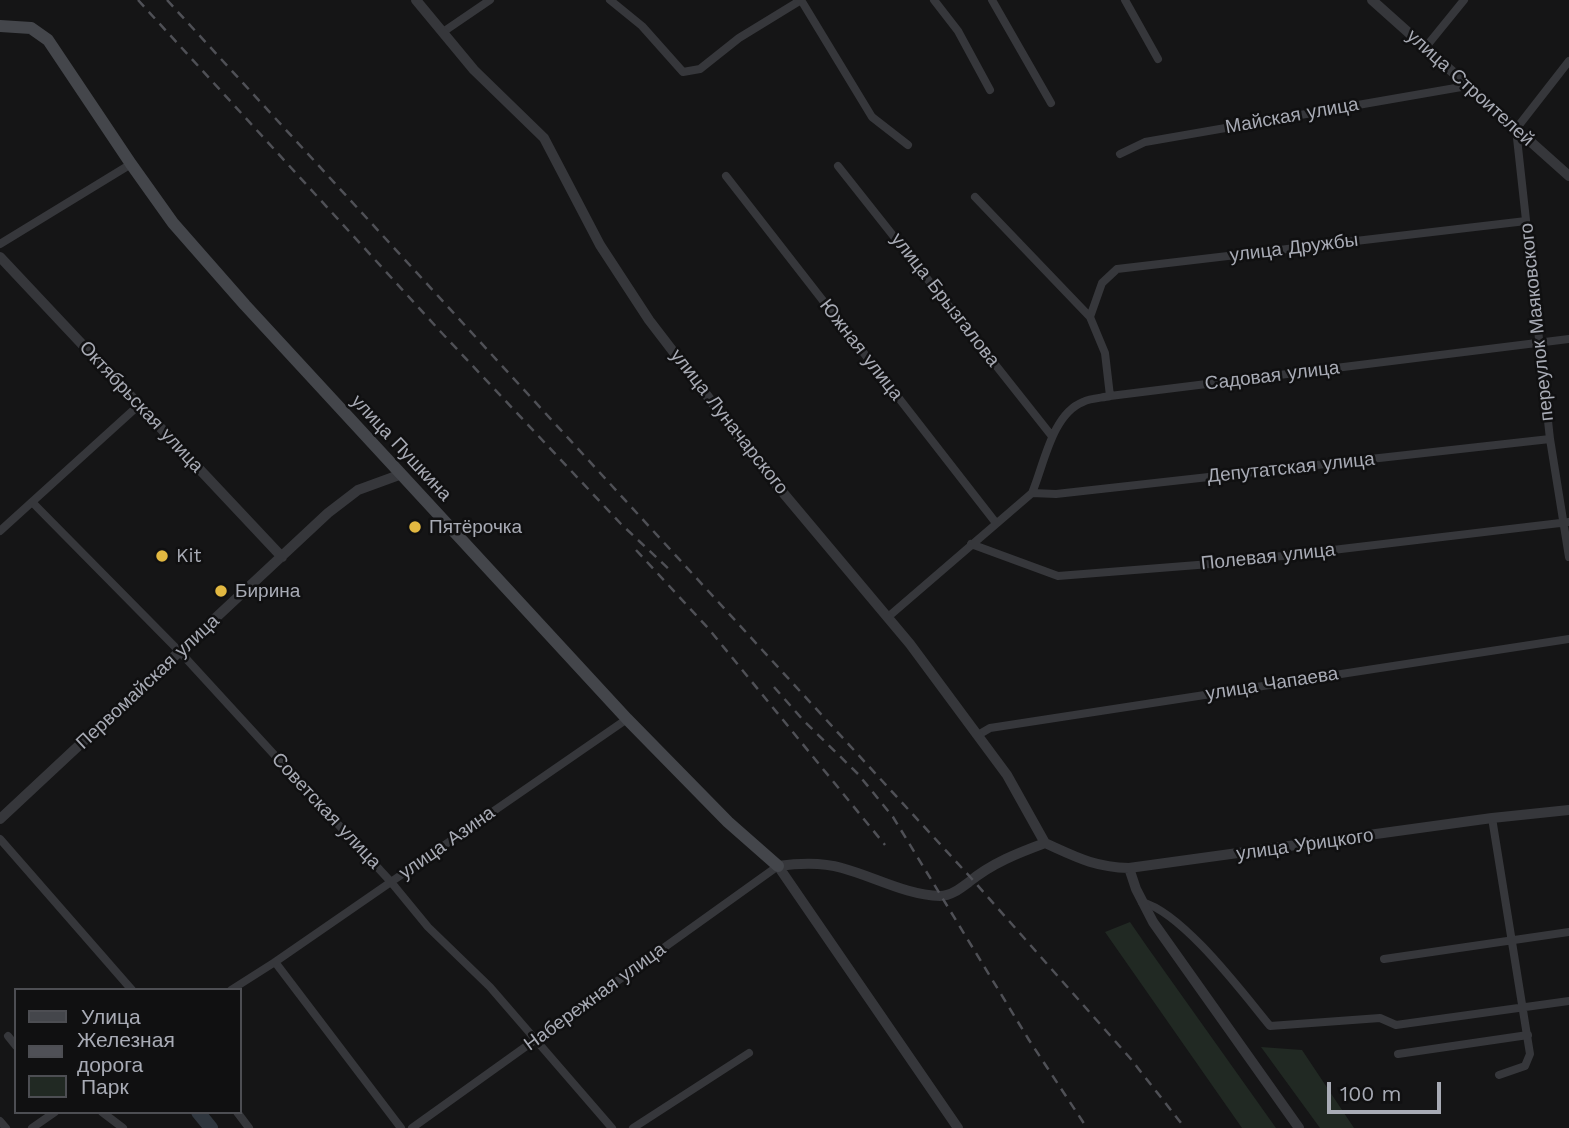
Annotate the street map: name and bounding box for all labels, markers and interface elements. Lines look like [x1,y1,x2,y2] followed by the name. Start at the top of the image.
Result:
[1402,25,1538,151] street label: улица Строителей
[1224,93,1360,139] street label: Майская улица
[1515,222,1559,422] street label: переулок Маяковского
[886,229,1004,371] street label: улица Брызгалова
[1229,229,1359,267] street label: улица Дружбы
[814,295,908,405] street label: Южная улица
[74,337,208,477] street label: Октябрьская улица
[665,345,793,499] street label: улица Луначарского
[1203,356,1341,396] street label: Садовая улица
[346,390,456,506] street label: улица Пушкина
[1206,448,1376,488] street label: Депутатская улица
[429,516,522,538] place label: Пятёрочка
[407,519,423,535] marker: Пятёрочка
[1200,539,1336,575] street label: Полевая улица
[176,545,201,567] place label: Kit
[154,548,170,564] marker: Kit
[235,580,300,602] place label: Бирина
[213,583,229,599] marker: Бирина
[72,610,224,754] street label: Первомайская улица
[1204,662,1340,706] street label: улица Чапаева
[266,748,386,874] street label: Советская улица
[395,802,499,884] street label: улица Азина
[1235,824,1375,866] street label: улица Урицкого
[520,938,670,1056] street label: Набережная улица
[14,988,242,1114] legend
[81,1004,141,1029] text: Улица
[77,1027,175,1077] text: Железная дорога
[1331,1068,1445,1112] scale bar
[81,1074,129,1099] text: Парк
[1340,1081,1402,1106] text: 100 m

